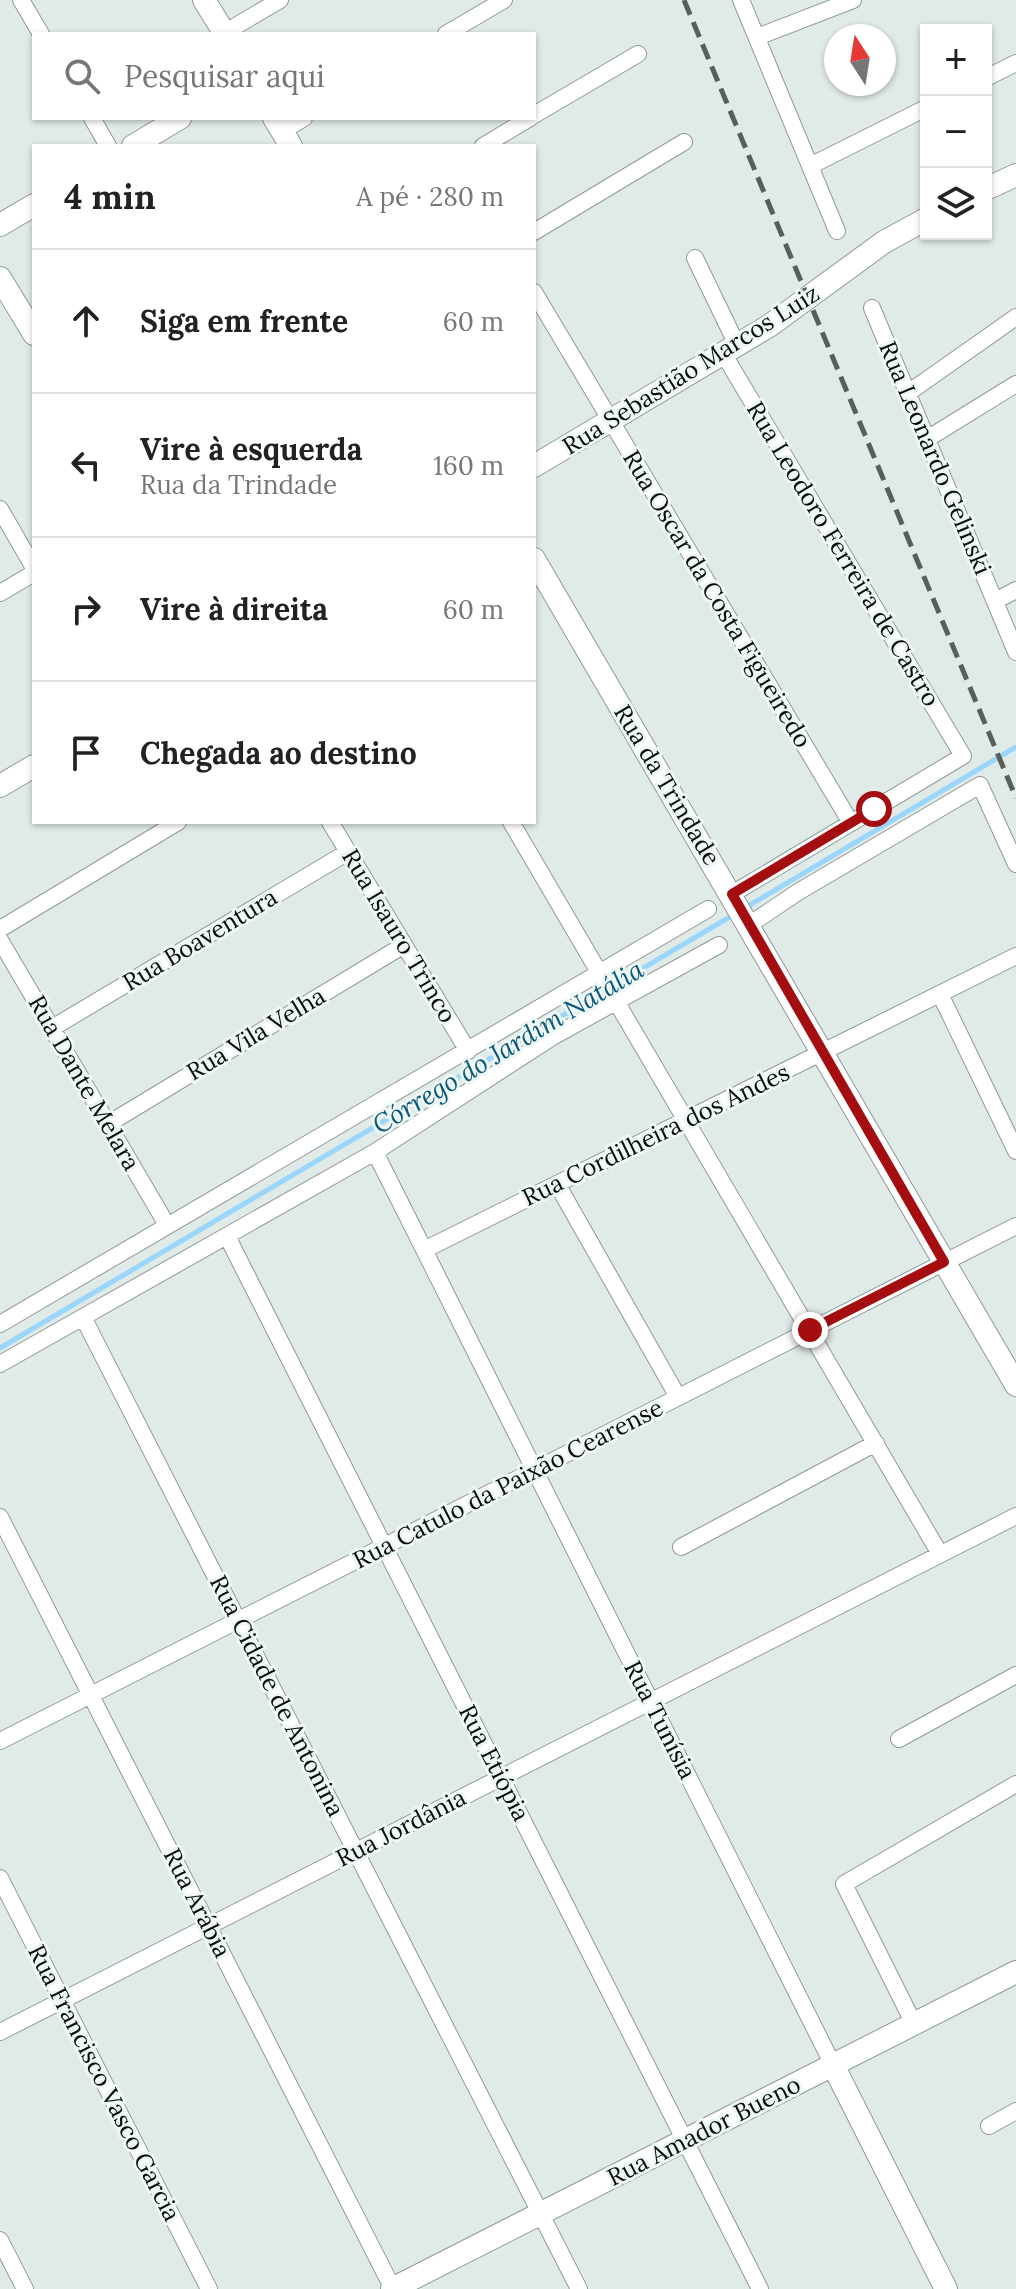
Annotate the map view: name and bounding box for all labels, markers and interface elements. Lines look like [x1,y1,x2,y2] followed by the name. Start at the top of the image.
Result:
[824,24,896,96] north arrow
[920,24,992,240] map controls
[920,24,992,96] button: +
[32,32,536,120] search box
[60,54,104,98] icon: search
[124,57,325,95] text: Pesquisar aqui
[920,96,992,168] button: −
[920,168,992,240] button: layers
[64,175,156,218] text: 4 min
[356,180,504,213] text: A pé · 280 m
[557,278,825,461] street label: Rua Sebastião Marcos Luiz
[64,299,108,343] icon: ahead
[140,302,348,340] text: Siga em frente
[443,305,504,338] text: 60 m
[872,336,999,579] street label: Rua Leonardo Gelinski
[740,396,947,712] street label: Rua Leodoro Ferreira de Castro
[140,430,362,468] text: Vire à esquerda
[64,443,108,487] icon: left
[616,444,819,753] street label: Rua Oscar da Costa Figueiredo
[433,449,504,482] text: 160 m
[140,468,337,501] text: Rua da Trindade
[64,587,108,631] icon: right
[140,590,328,628] text: Vire à direita
[443,593,504,626] text: 60 m
[607,699,728,871] street label: Rua da Trindade
[64,731,108,775] icon: arrive
[140,734,417,772] text: Chegada ao destino
[856,791,892,827] route start
[335,843,464,1028] street label: Rua Isauro Trinco
[117,881,283,998] street label: Rua Boaventura
[366,952,650,1141] water label: Córrego do Jardim Natália
[181,980,331,1087] street label: Rua Vila Velha
[22,989,147,1176] street label: Rua Dante Melara
[517,1056,795,1213] street label: Rua Cordilheira dos Andes
[792,1312,828,1348] route end
[348,1392,668,1575] street label: Rua Catulo da Paixão Cearense
[203,1570,352,1822] street label: Rua Cidade de Antonina
[617,1655,704,1784] street label: Rua Tunísia
[452,1699,537,1826] street label: Rua Etiópia
[331,1782,471,1874] street label: Rua Jordânia
[157,1843,238,1963] street label: Rua Arábia
[21,1939,188,2226] street label: Rua Francisco Vasco Garcia
[602,2068,806,2193] street label: Rua Amador Bueno

